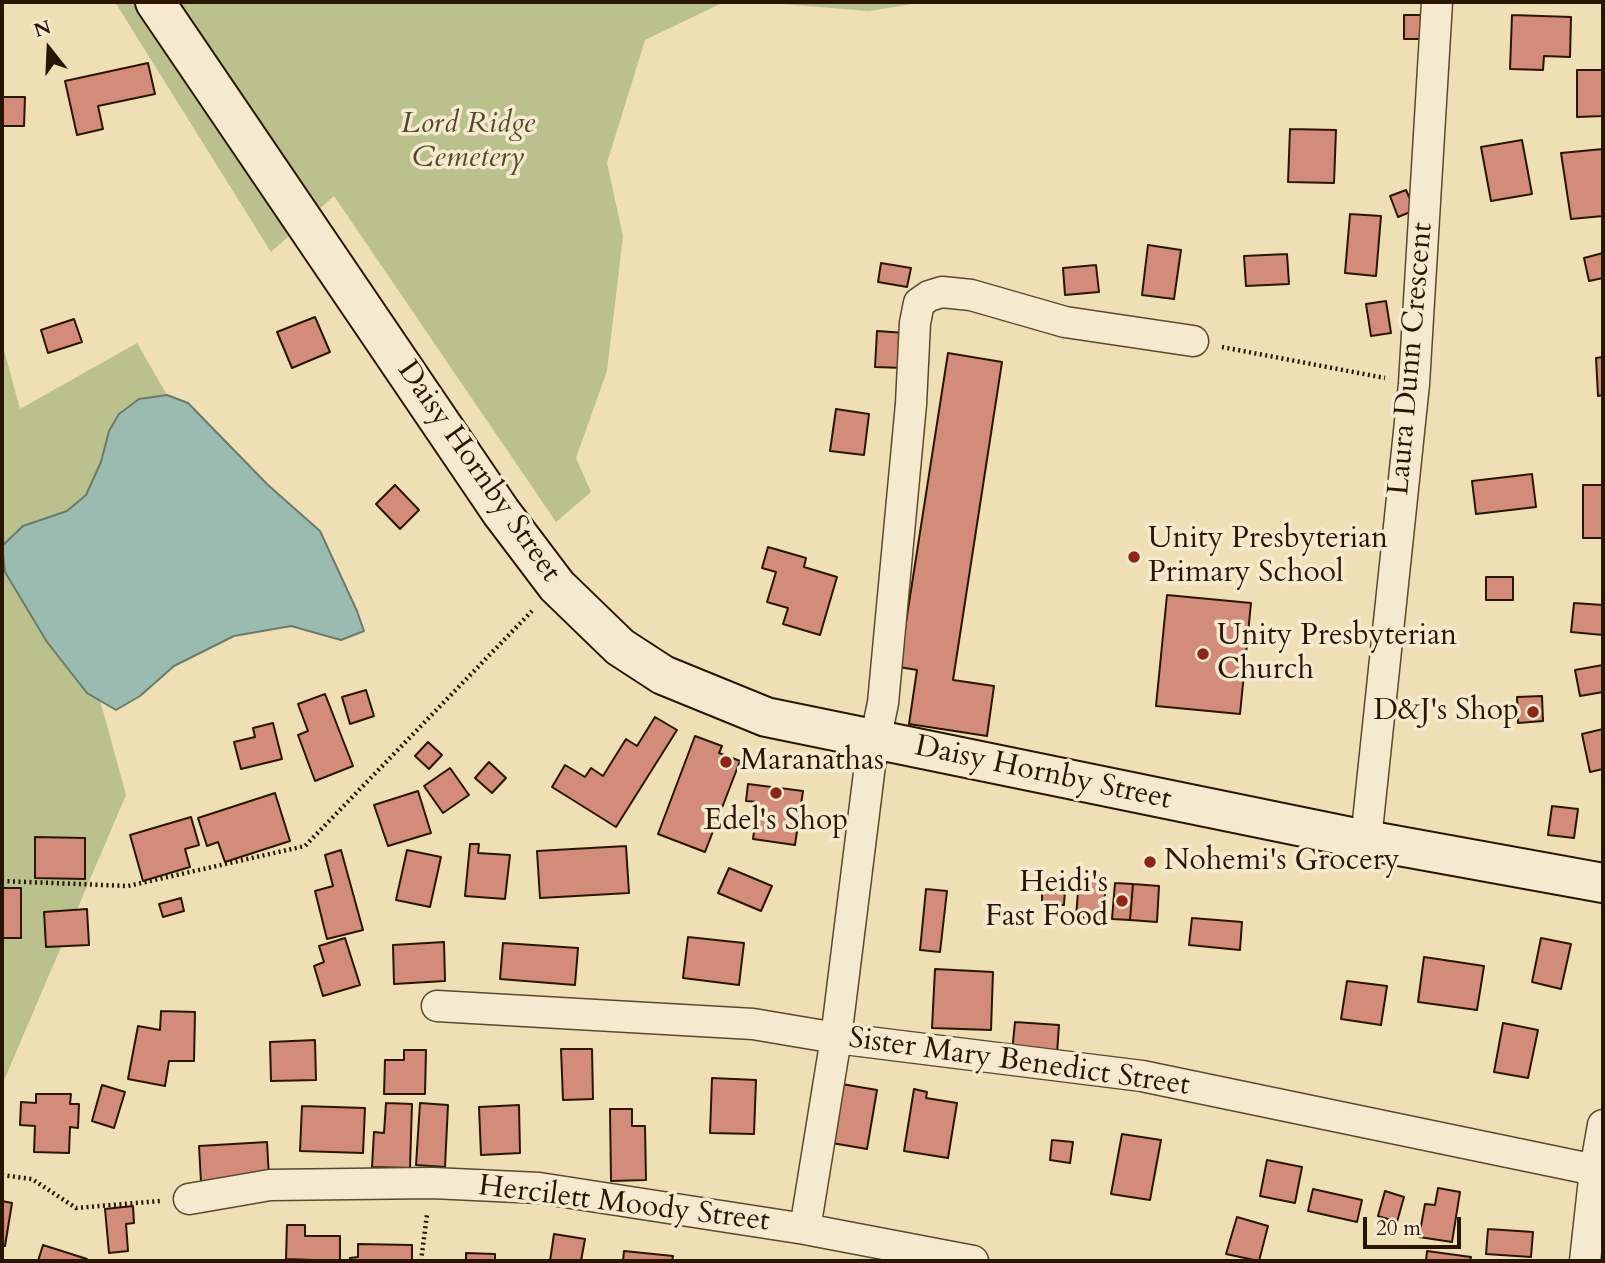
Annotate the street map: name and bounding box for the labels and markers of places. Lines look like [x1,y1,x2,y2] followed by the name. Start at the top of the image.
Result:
[1148,522,1388,592] place label: Unity Presbyterian Primary School
[1126,549,1142,565] marker: Unity Presbyterian Primary School
[1217,619,1457,690] place label: Unity Presbyterian Church
[1195,646,1211,662] marker: Unity Presbyterian Church
[1374,694,1519,730] place label: D&J's Shop
[1525,704,1541,720] marker: D&J's Shop
[740,744,884,780] place label: Maranathas
[718,754,734,770] marker: Maranathas
[768,785,784,801] marker: Edel's Shop
[704,804,848,840] place label: Edel's Shop
[1164,844,1400,880] place label: Nohemi's Grocery
[1142,854,1158,870] marker: Nohemi's Grocery
[985,866,1108,936] place label: Heidi's Fast Food
[1114,893,1130,909] marker: Heidi's Fast Food

